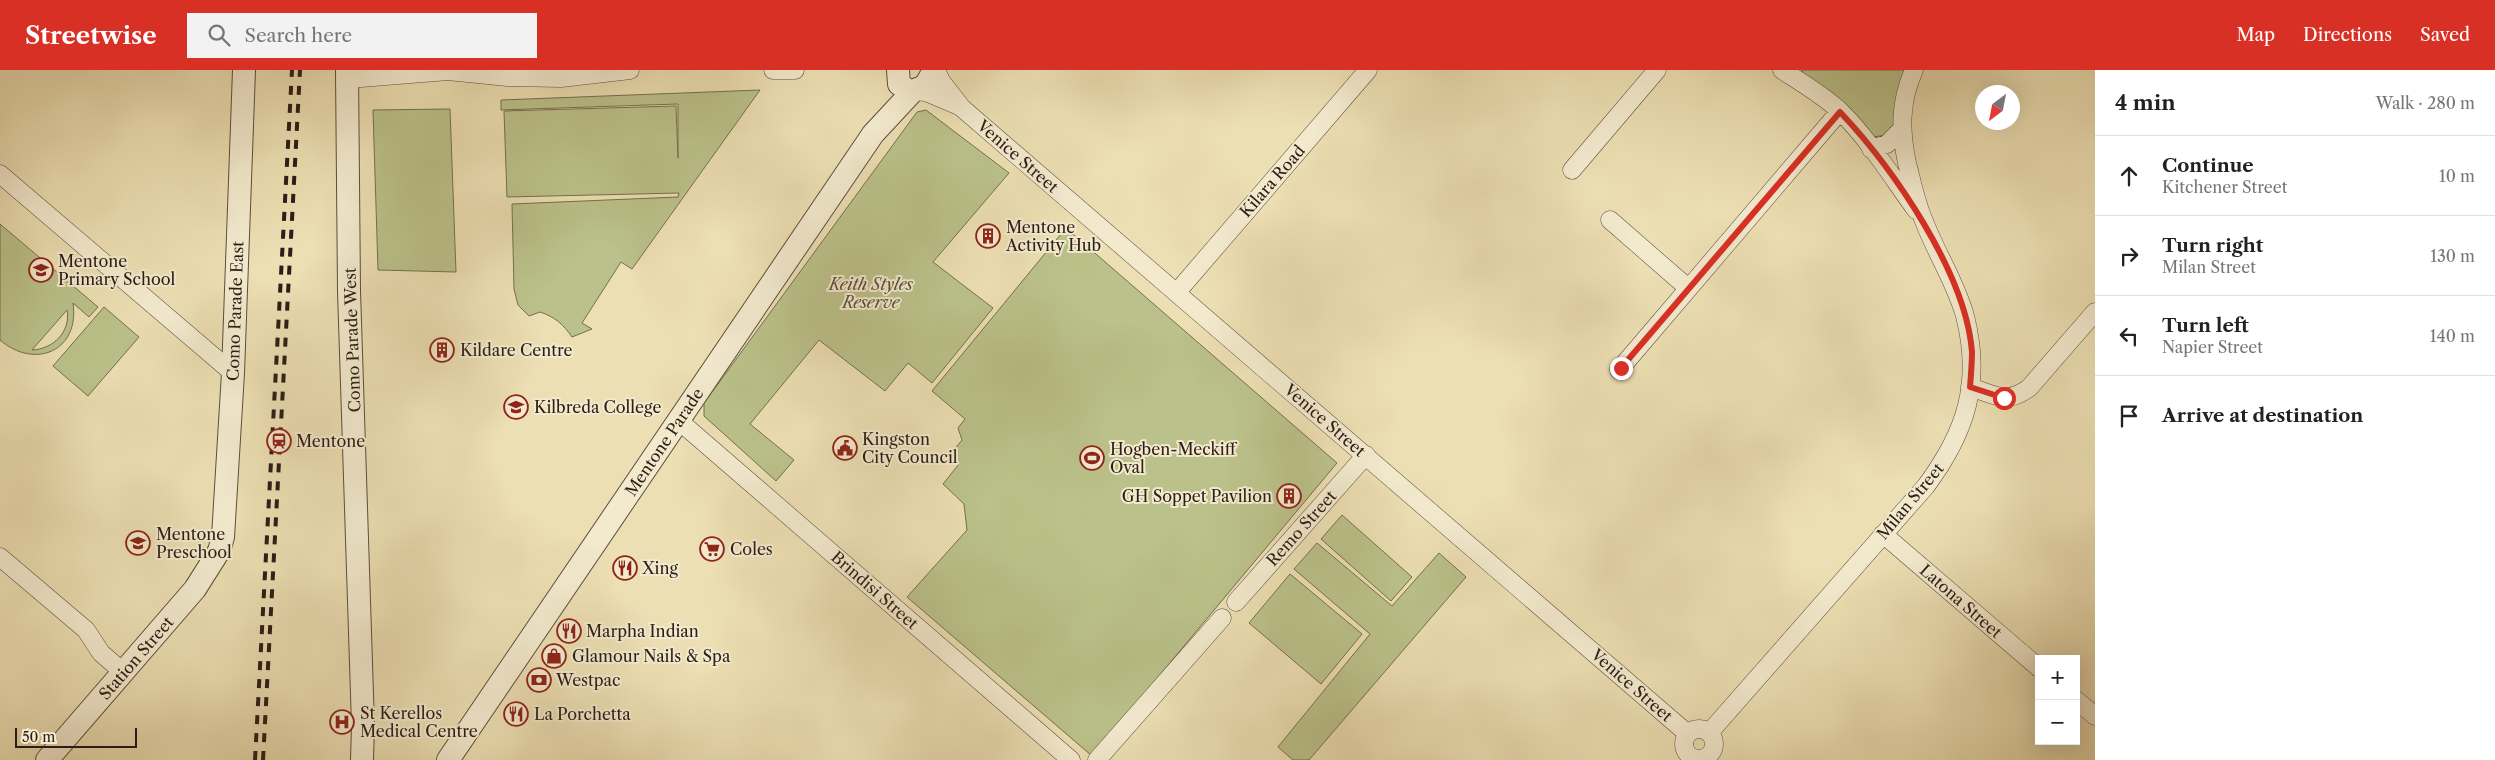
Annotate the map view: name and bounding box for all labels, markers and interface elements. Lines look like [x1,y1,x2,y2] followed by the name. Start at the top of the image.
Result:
[187,13,537,58] search box
[25,21,157,50] text: Streetwise
[205,21,233,49] icon: search
[245,24,352,47] text: Search here
[2236,24,2275,46] text: Map
[2303,24,2392,46] text: Directions
[2420,24,2470,46] text: Saved
[1975,85,2020,130] north arrow
[2115,90,2176,115] text: 4 min
[2376,93,2475,113] text: Walk · 280 m
[973,115,1063,197] street label: Venice Street
[1235,141,1309,221] street label: Kilara Road
[2162,154,2254,177] text: Continue
[2115,162,2143,190] icon: ahead
[2439,166,2475,186] text: 10 m
[2162,177,2287,197] text: Kitchener Street
[1005,217,1101,255] place label: Mentone Activity Hub
[975,223,1001,249] building icon: Mentone Activity Hub
[2162,234,2263,257] text: Turn right
[223,240,247,381] street label: Como Parade East
[2115,242,2143,270] icon: right
[2430,246,2475,266] text: 130 m
[58,251,176,289] place label: Mentone Primary School
[28,257,54,283] school or university icon: Mentone Primary School
[2162,257,2256,277] text: Milan Street
[339,267,365,413] street label: Como Parade West
[827,274,913,312] park label: Keith Styles Reserve
[2162,314,2249,337] text: Turn left
[2115,322,2143,350] icon: left
[2430,326,2475,346] text: 140 m
[429,337,455,363] building icon: Kildare Centre
[2162,337,2263,357] text: Napier Street
[460,340,573,360] place label: Kildare Centre
[1610,357,1633,380] route end
[1280,379,1370,461] street label: Venice Street
[620,384,708,500] street label: Mentone Parade
[1993,387,2016,410] route start
[503,394,529,420] school or university icon: Kilbreda College
[534,397,661,417] place label: Kilbreda College
[2115,402,2143,430] icon: arrive
[2162,404,2363,427] text: Arrive at destination
[266,428,292,454] station icon: Mentone
[862,429,958,467] place label: Kingston City Council
[296,431,365,451] place label: Mentone
[832,435,858,461] public building icon: Kingston City Council
[1110,439,1238,477] place label: Hogben-Meckiff Oval
[1079,445,1105,471] sports icon: Hogben-Meckiff Oval
[1872,458,1948,543] street label: Milan Street
[1276,483,1302,509] building icon: GH Soppet Pavilion
[1122,486,1272,506] place label: GH Soppet Pavilion
[1262,486,1340,570] street label: Remo Street
[156,524,232,562] place label: Mentone Preschool
[125,530,151,556] school or university icon: Mentone Preschool
[699,536,725,562] supermarket icon: Coles
[730,539,773,559] place label: Coles
[827,547,923,633] street label: Brindisi Street
[612,555,638,581] restaurant icon: Xing
[641,558,678,578] place label: Xing
[1916,560,2006,642] street label: Latona Street
[94,612,178,704] street label: Station Street
[556,618,582,644] restaurant icon: Marpha Indian
[586,621,699,641] place label: Marpha Indian
[541,643,567,669] shop icon: Glamour Nails & Spa
[1587,644,1677,726] street label: Venice Street
[572,646,731,666] place label: Glamour Nails & Spa
[2035,655,2080,745] map controls
[2035,655,2080,700] button: +
[526,667,552,693] bank icon: Westpac
[555,670,620,690] place label: Westpac
[2035,700,2080,745] button: −
[503,701,529,727] restaurant icon: La Porchetta
[360,703,478,741] place label: St Kerellos Medical Centre
[534,704,631,724] place label: La Porchetta
[329,709,355,735] hospital icon: St Kerellos Medical Centre
[15,725,138,748] scale bar
[22,728,55,746] text: 50 m

